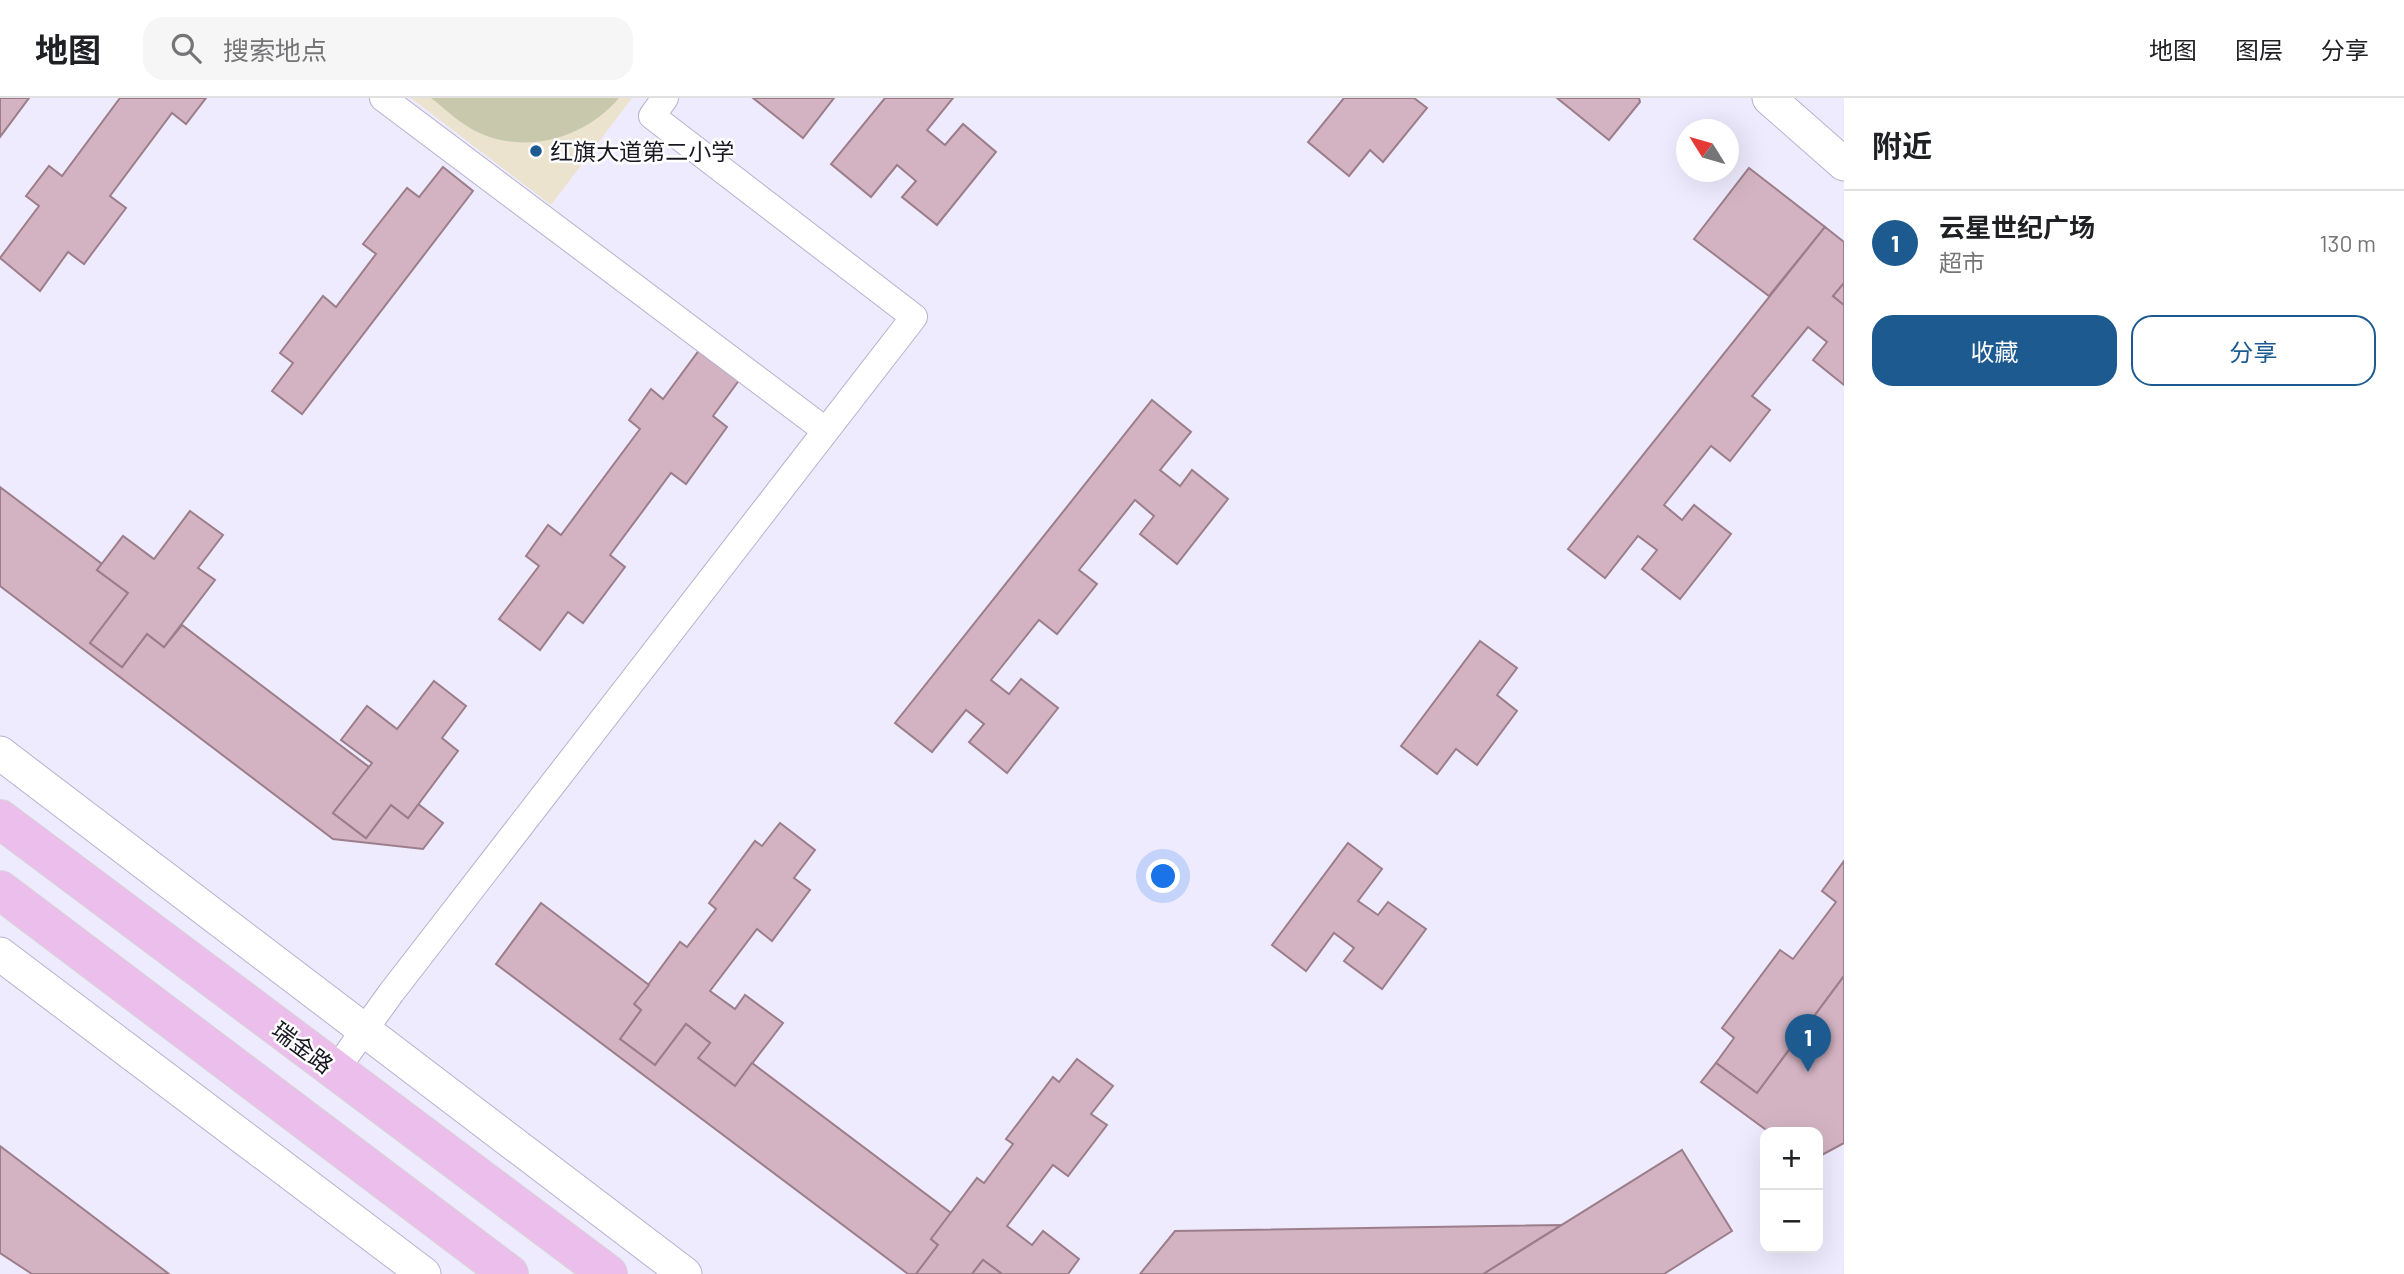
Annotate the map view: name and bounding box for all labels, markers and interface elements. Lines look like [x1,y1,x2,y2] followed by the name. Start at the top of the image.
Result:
[143,17,633,80] search box
[35,29,101,69] text: 地图
[167,29,205,67] icon: search
[223,34,327,65] text: 搜索地点
[2149,35,2197,64] text: 地图
[2235,35,2283,64] text: 图层
[2321,35,2369,64] text: 分享
[1676,119,1739,182] north arrow
[1872,127,1932,163] text: 附近
[550,137,734,165] place label: 红旗大道第二小学
[528,143,544,159] marker: 红旗大道第二小学
[1939,211,2095,242] text: 云星世纪广场
[1891,229,1899,257] text: 1
[2319,229,2376,257] text: 130 m
[1939,248,1985,276] text: 超市
[1872,315,2117,386] button: 收藏
[2131,315,2376,386] button: 分享
[1146,859,1180,893] your location
[1785,1014,1831,1072] pin: 1
[267,1015,339,1079] street label: 瑞金路
[1760,1127,1823,1253] map controls
[1760,1127,1823,1190] button: +
[1760,1190,1823,1253] button: −

